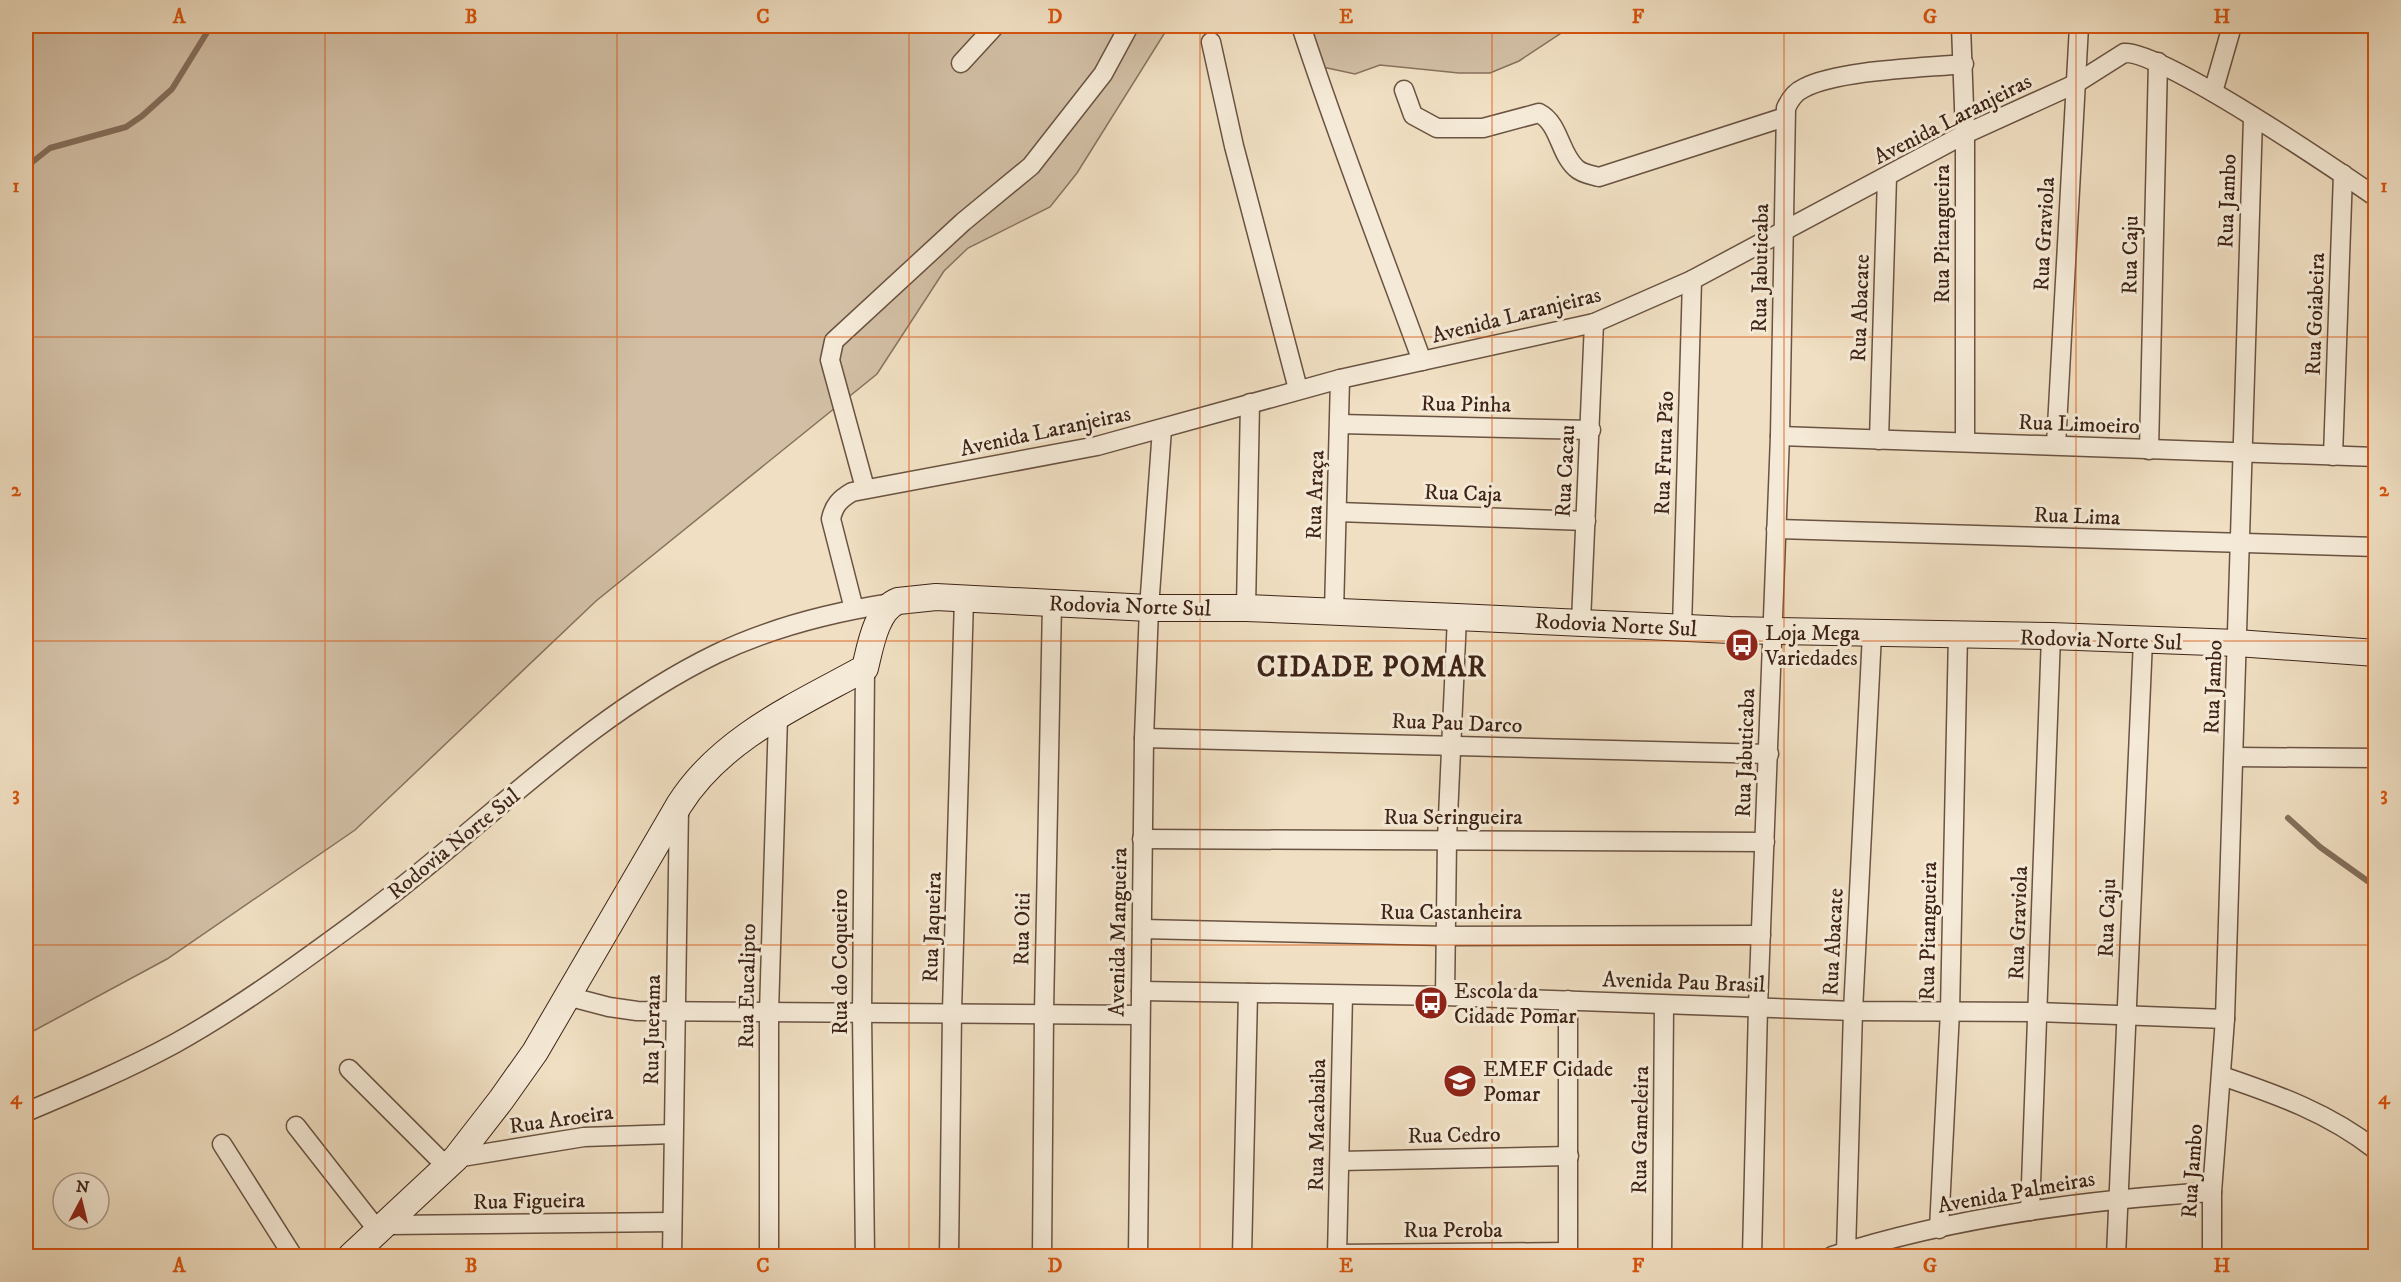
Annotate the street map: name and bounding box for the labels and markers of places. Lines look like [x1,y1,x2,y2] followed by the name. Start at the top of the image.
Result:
[1764,620,1861,672] place label: Loja Mega Variedades
[1724,627,1760,663] bus stop icon: Loja Mega Variedades
[1454,978,1577,1030] place label: Escola da Cidade Pomar
[1413,985,1449,1021] bus stop icon: Escola da Cidade Pomar
[1483,1056,1613,1108] place label: EMEF Cidade Pomar
[1442,1063,1478,1099] school or university icon: EMEF Cidade Pomar

